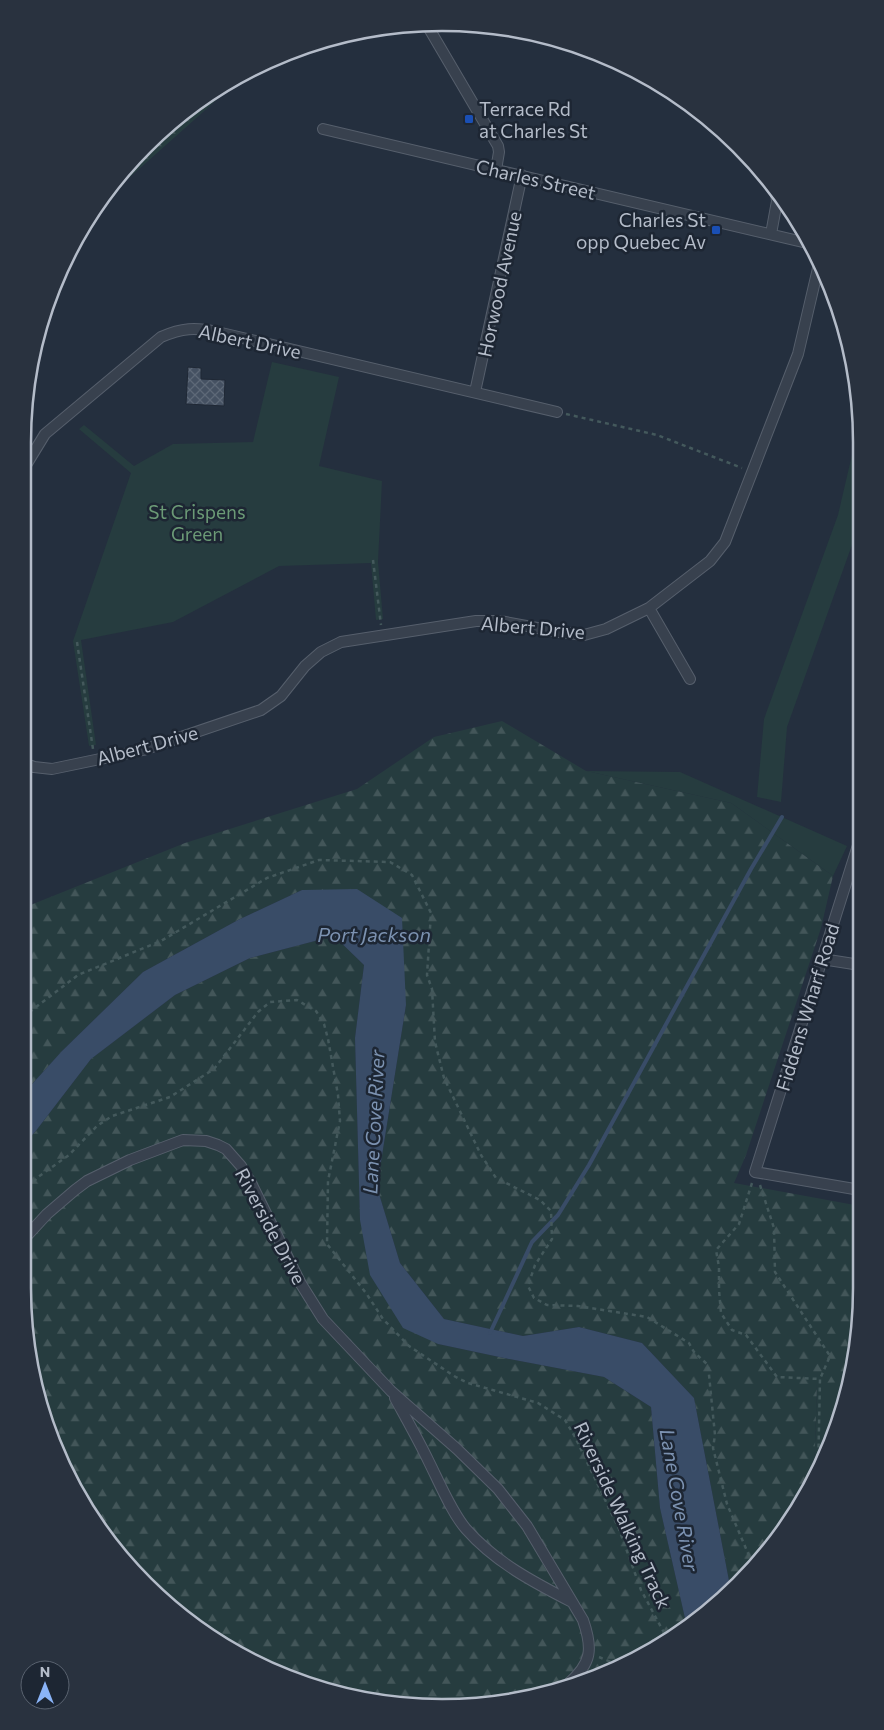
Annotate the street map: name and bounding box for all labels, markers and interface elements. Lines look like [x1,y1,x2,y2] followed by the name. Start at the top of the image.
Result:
[479,97,588,142] place label: Terrace Rd at Charles St
[463,113,475,125] marker: Terrace Rd at Charles St
[474,154,598,204] street label: Charles Street
[576,208,706,253] place label: Charles St opp Quebec Av
[472,209,526,359] street label: Horwood Avenue
[710,224,722,236] marker: Charles St opp Quebec Av
[197,319,303,363] street label: Albert Drive
[148,500,246,545] park label: St Crispens Green
[480,611,586,643] street label: Albert Drive
[94,720,200,770] street label: Albert Drive
[771,920,843,1094] street label: Fiddens Wharf Road
[317,922,431,946] water label: Port Jackson
[357,1048,389,1195] water label: Lane Cove River
[231,1164,311,1288] street label: Riverside Drive
[570,1418,676,1612] street label: Riverside Walking Track
[656,1427,705,1574] water label: Lane Cove River
[20,1660,70,1710] north arrow
[40,1663,50,1680] text: N

